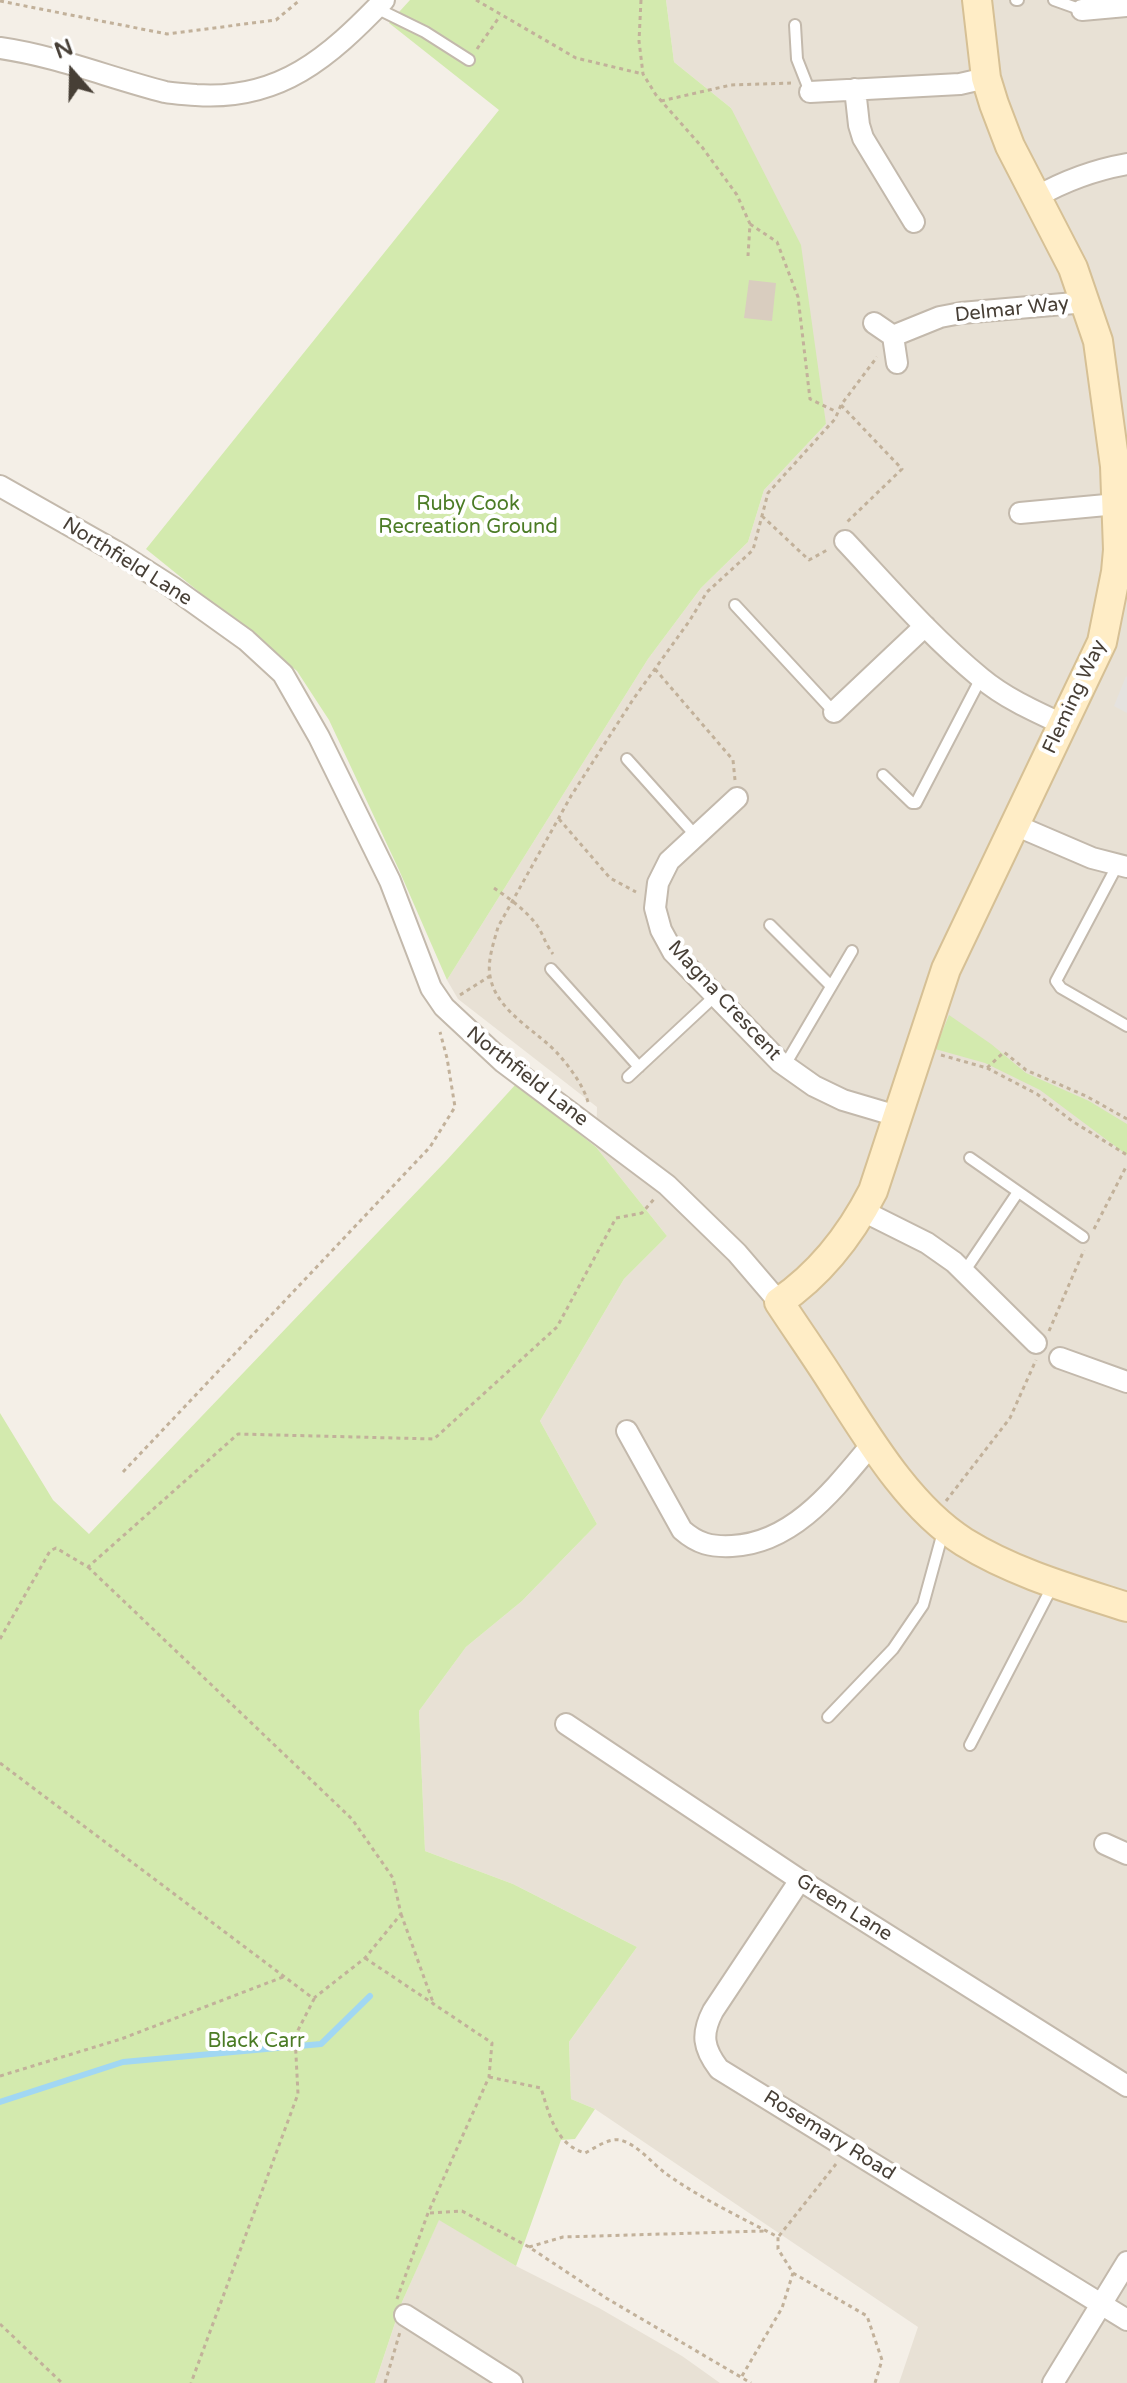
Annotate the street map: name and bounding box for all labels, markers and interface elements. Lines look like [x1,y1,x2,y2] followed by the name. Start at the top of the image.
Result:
[32,32,112,112] north arrow
[51,34,77,65] text: N
[954,292,1070,328] street label: Delmar Way
[378,493,558,540] park label: Ruby Cook Recreation Ground
[58,513,196,611] street label: Northfield Lane
[1038,636,1112,758] street label: Fleming Way
[662,936,786,1066] street label: Magna Crescent
[461,1022,593,1132] street label: Northfield Lane
[792,1869,896,1947] street label: Green Lane
[207,2030,305,2054] park label: Black Carr
[759,2086,899,2186] street label: Rosemary Road

